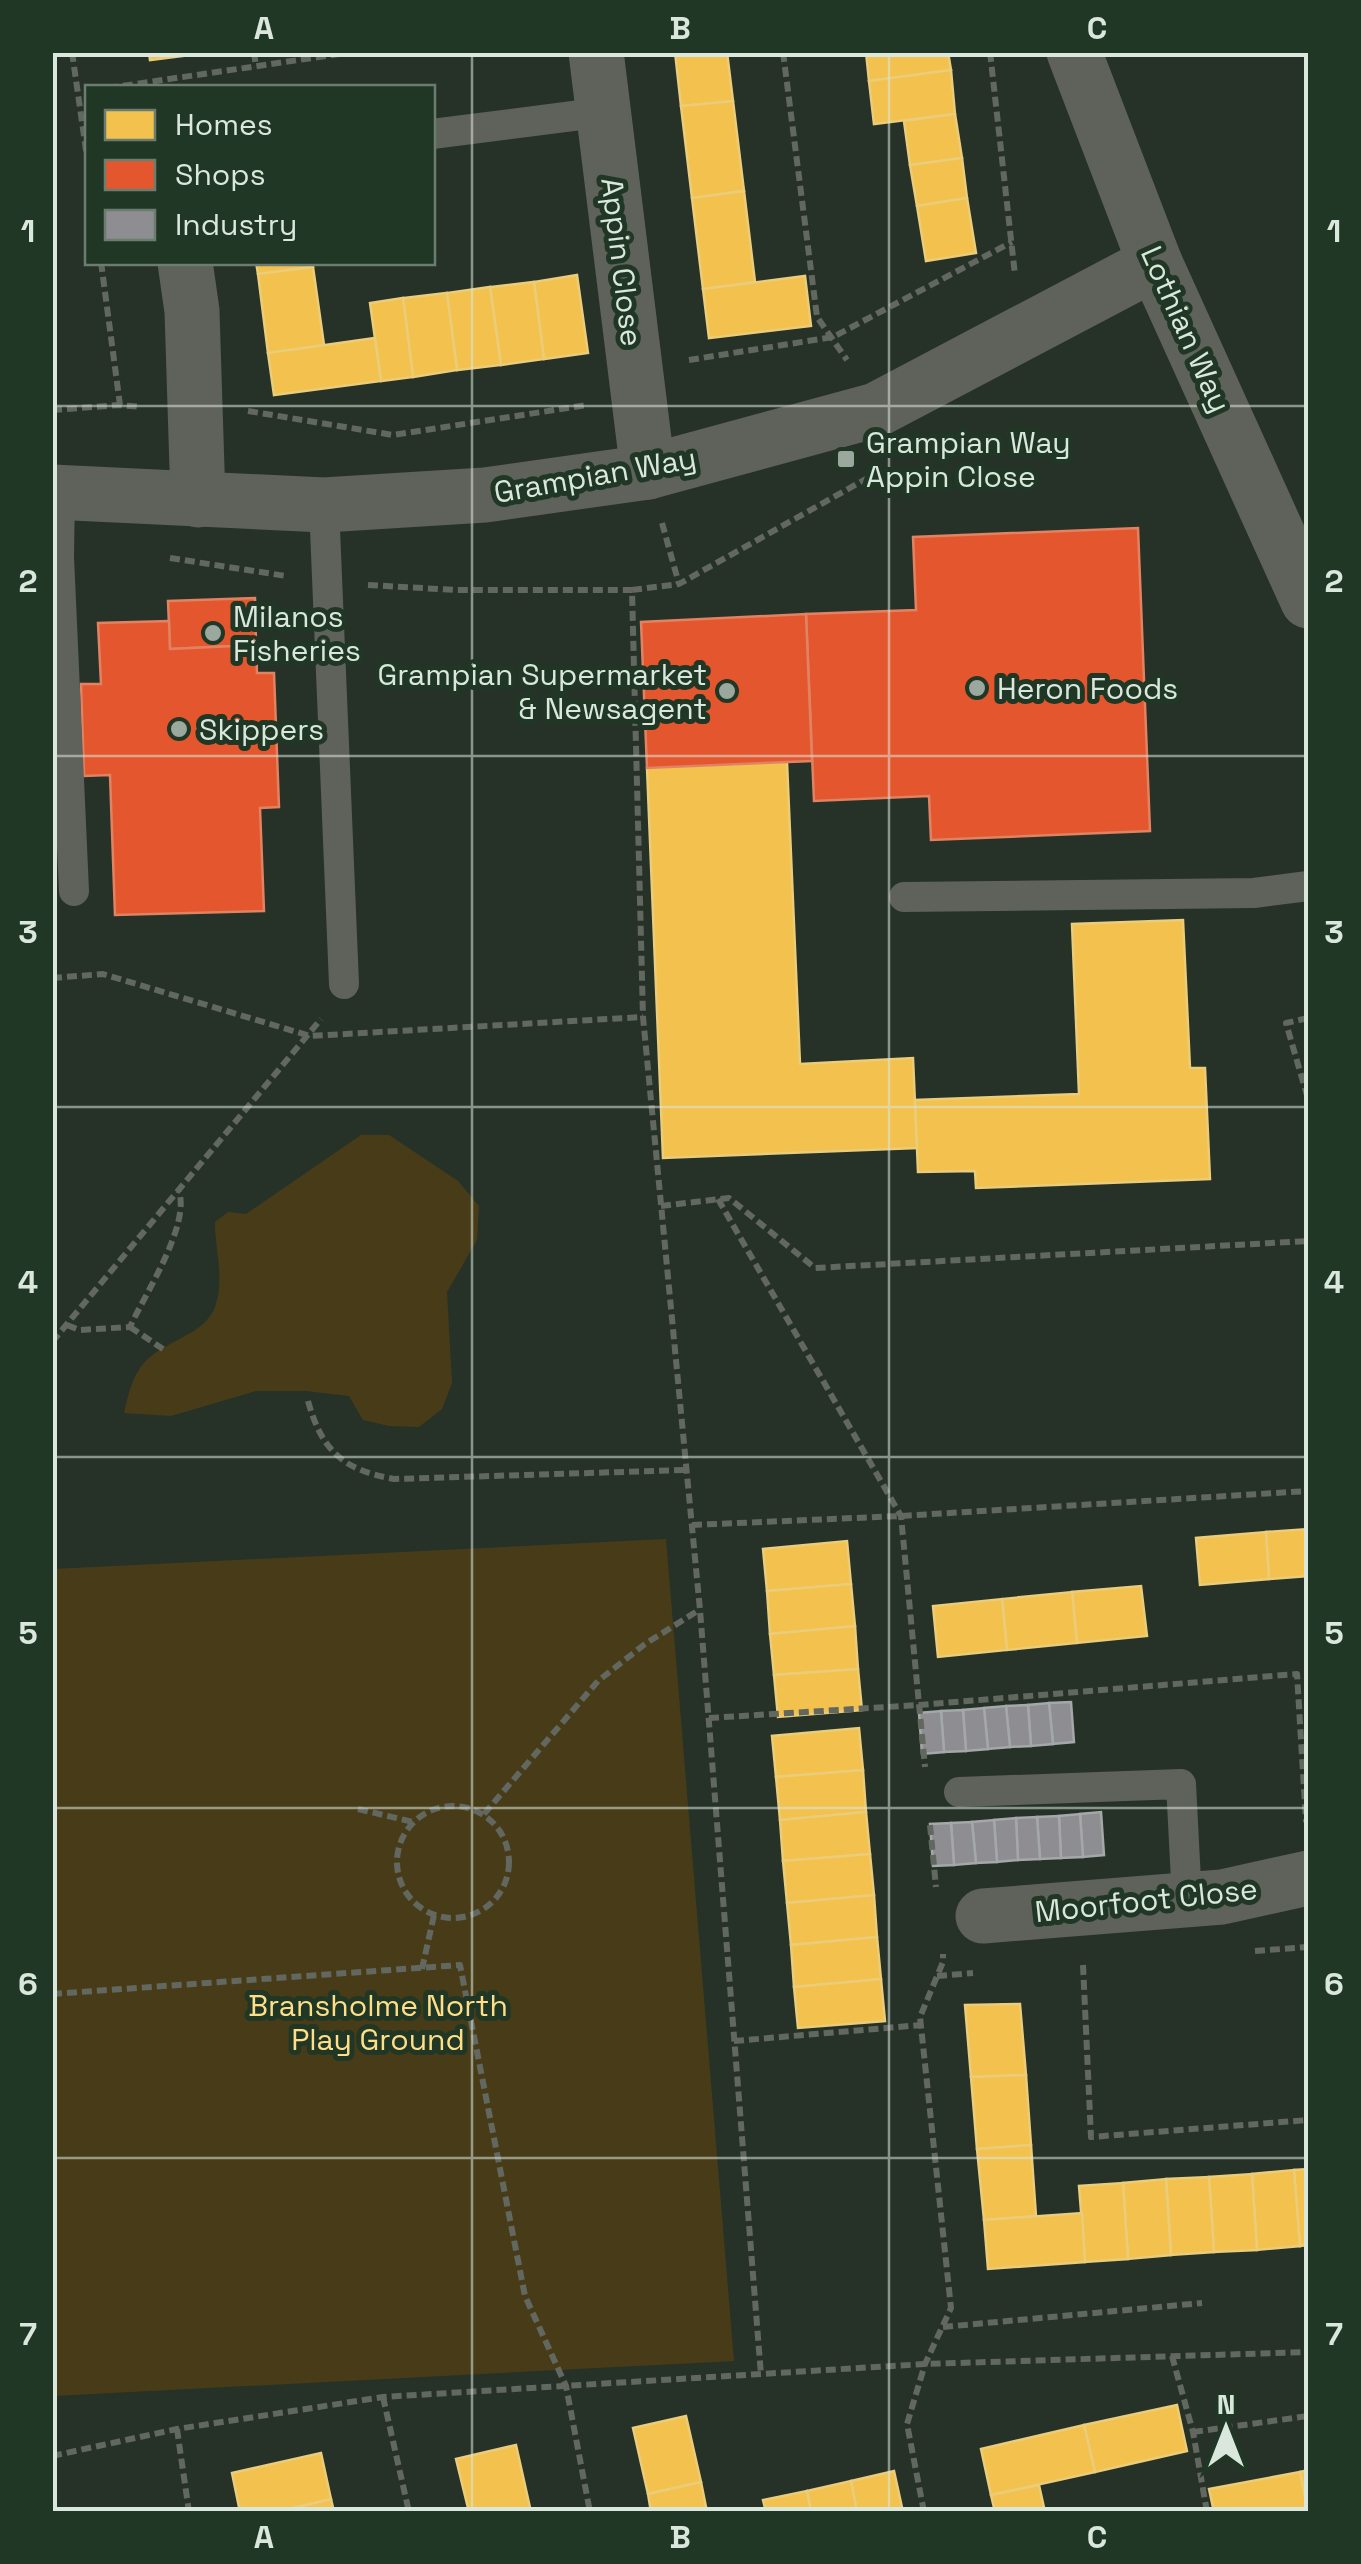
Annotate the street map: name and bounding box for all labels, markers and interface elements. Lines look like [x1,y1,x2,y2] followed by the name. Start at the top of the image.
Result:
[254,8,274,48] text: A
[669,8,691,48] text: B
[1087,8,1107,48] text: C
[85,85,435,265] legend
[175,105,273,144] text: Homes
[175,155,265,194] text: Shops
[592,175,652,349] street label: Appin Close
[175,205,297,244] text: Industry
[21,211,35,251] text: 1
[1327,211,1341,251] text: 1
[1132,240,1240,418] street label: Lothian Way
[866,423,1071,496] place label: Grampian Way Appin Close
[491,438,699,512] street label: Grampian Way
[835,448,857,470] marker: Grampian Way Appin Close
[18,561,38,601] text: 2
[1324,561,1344,601] text: 2
[233,597,361,670] place label: Milanos Fisheries
[202,622,224,644] marker: Milanos Fisheries
[378,655,707,728] place label: Grampian Supermarket & Newsagent
[997,669,1178,708] place label: Heron Foods
[966,677,988,699] marker: Heron Foods
[716,680,738,702] marker: Grampian Supermarket & Newsagent
[199,710,324,749] place label: Skippers
[168,718,190,740] marker: Skippers
[18,912,38,952] text: 3
[1324,912,1344,952] text: 3
[18,1262,38,1302] text: 4
[1324,1262,1344,1302] text: 4
[18,1613,38,1653] text: 5
[1324,1613,1344,1653] text: 5
[1033,1869,1259,1931] street label: Moorfoot Close
[18,1964,38,2004] text: 6
[1324,1964,1344,2004] text: 6
[248,1986,508,2059] park label: Bransholme North Play Ground
[19,2314,37,2354] text: 7
[1325,2314,1343,2354] text: 7
[1176,2379,1276,2479] north arrow
[1217,2386,1235,2422] text: N
[254,2517,274,2557] text: A
[669,2517,691,2557] text: B
[1087,2517,1107,2557] text: C

